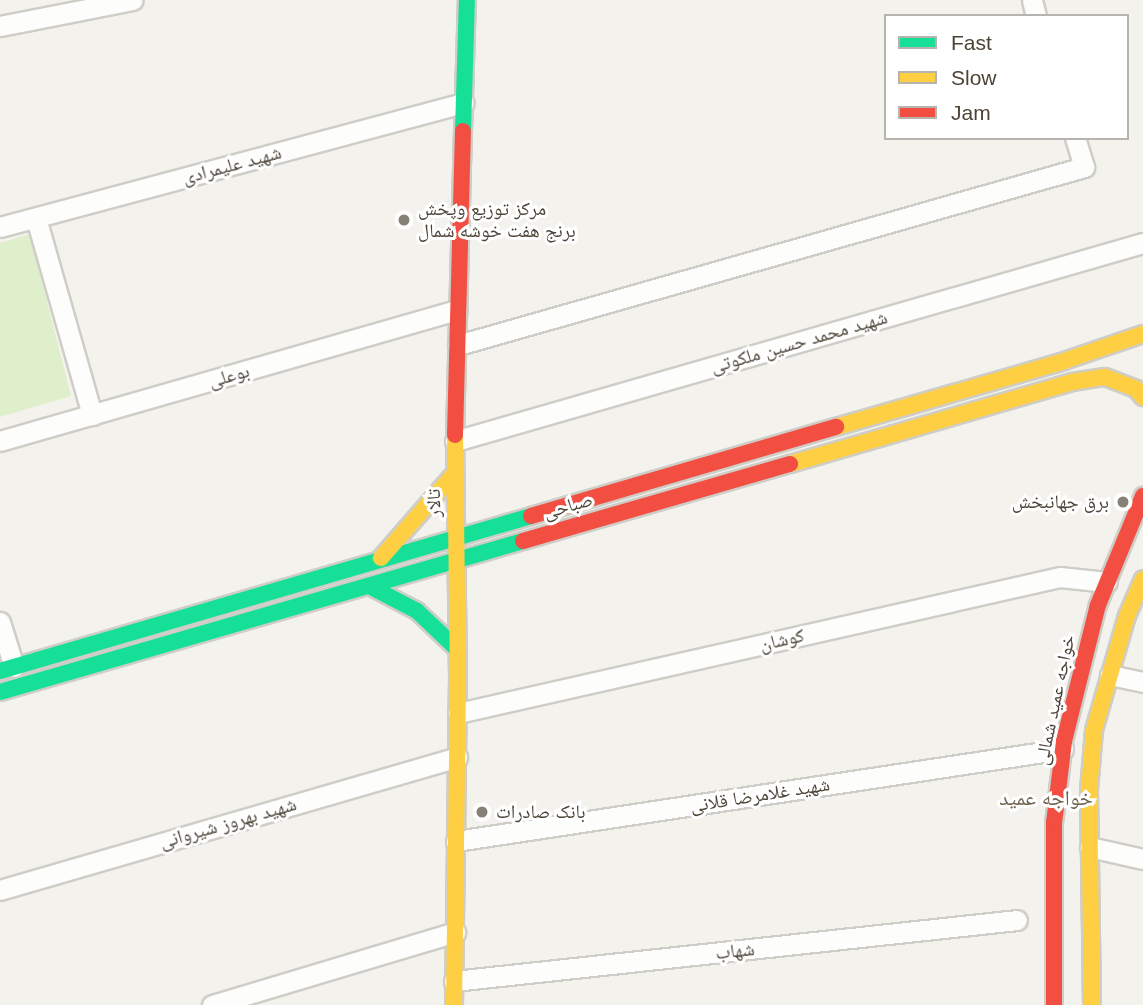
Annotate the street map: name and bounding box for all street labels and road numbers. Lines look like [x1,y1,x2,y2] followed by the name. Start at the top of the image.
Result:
[180,141,284,189] street label: شهید علیمرادی
[708,306,890,378] street label: شهید محمد حسین ملکوتی
[206,359,252,393] street label: بوعلی
[541,488,595,524] street label: صباحی
[422,489,446,517] street label: تالار
[757,624,807,656] street label: کوشان
[1030,633,1080,767] street label: خواجه عمید شمالی
[688,773,832,817] street label: شهید غلامرضا قلانی
[157,793,299,853] street label: شهید بهروز شیروانی
[714,938,756,964] street label: شهاب

